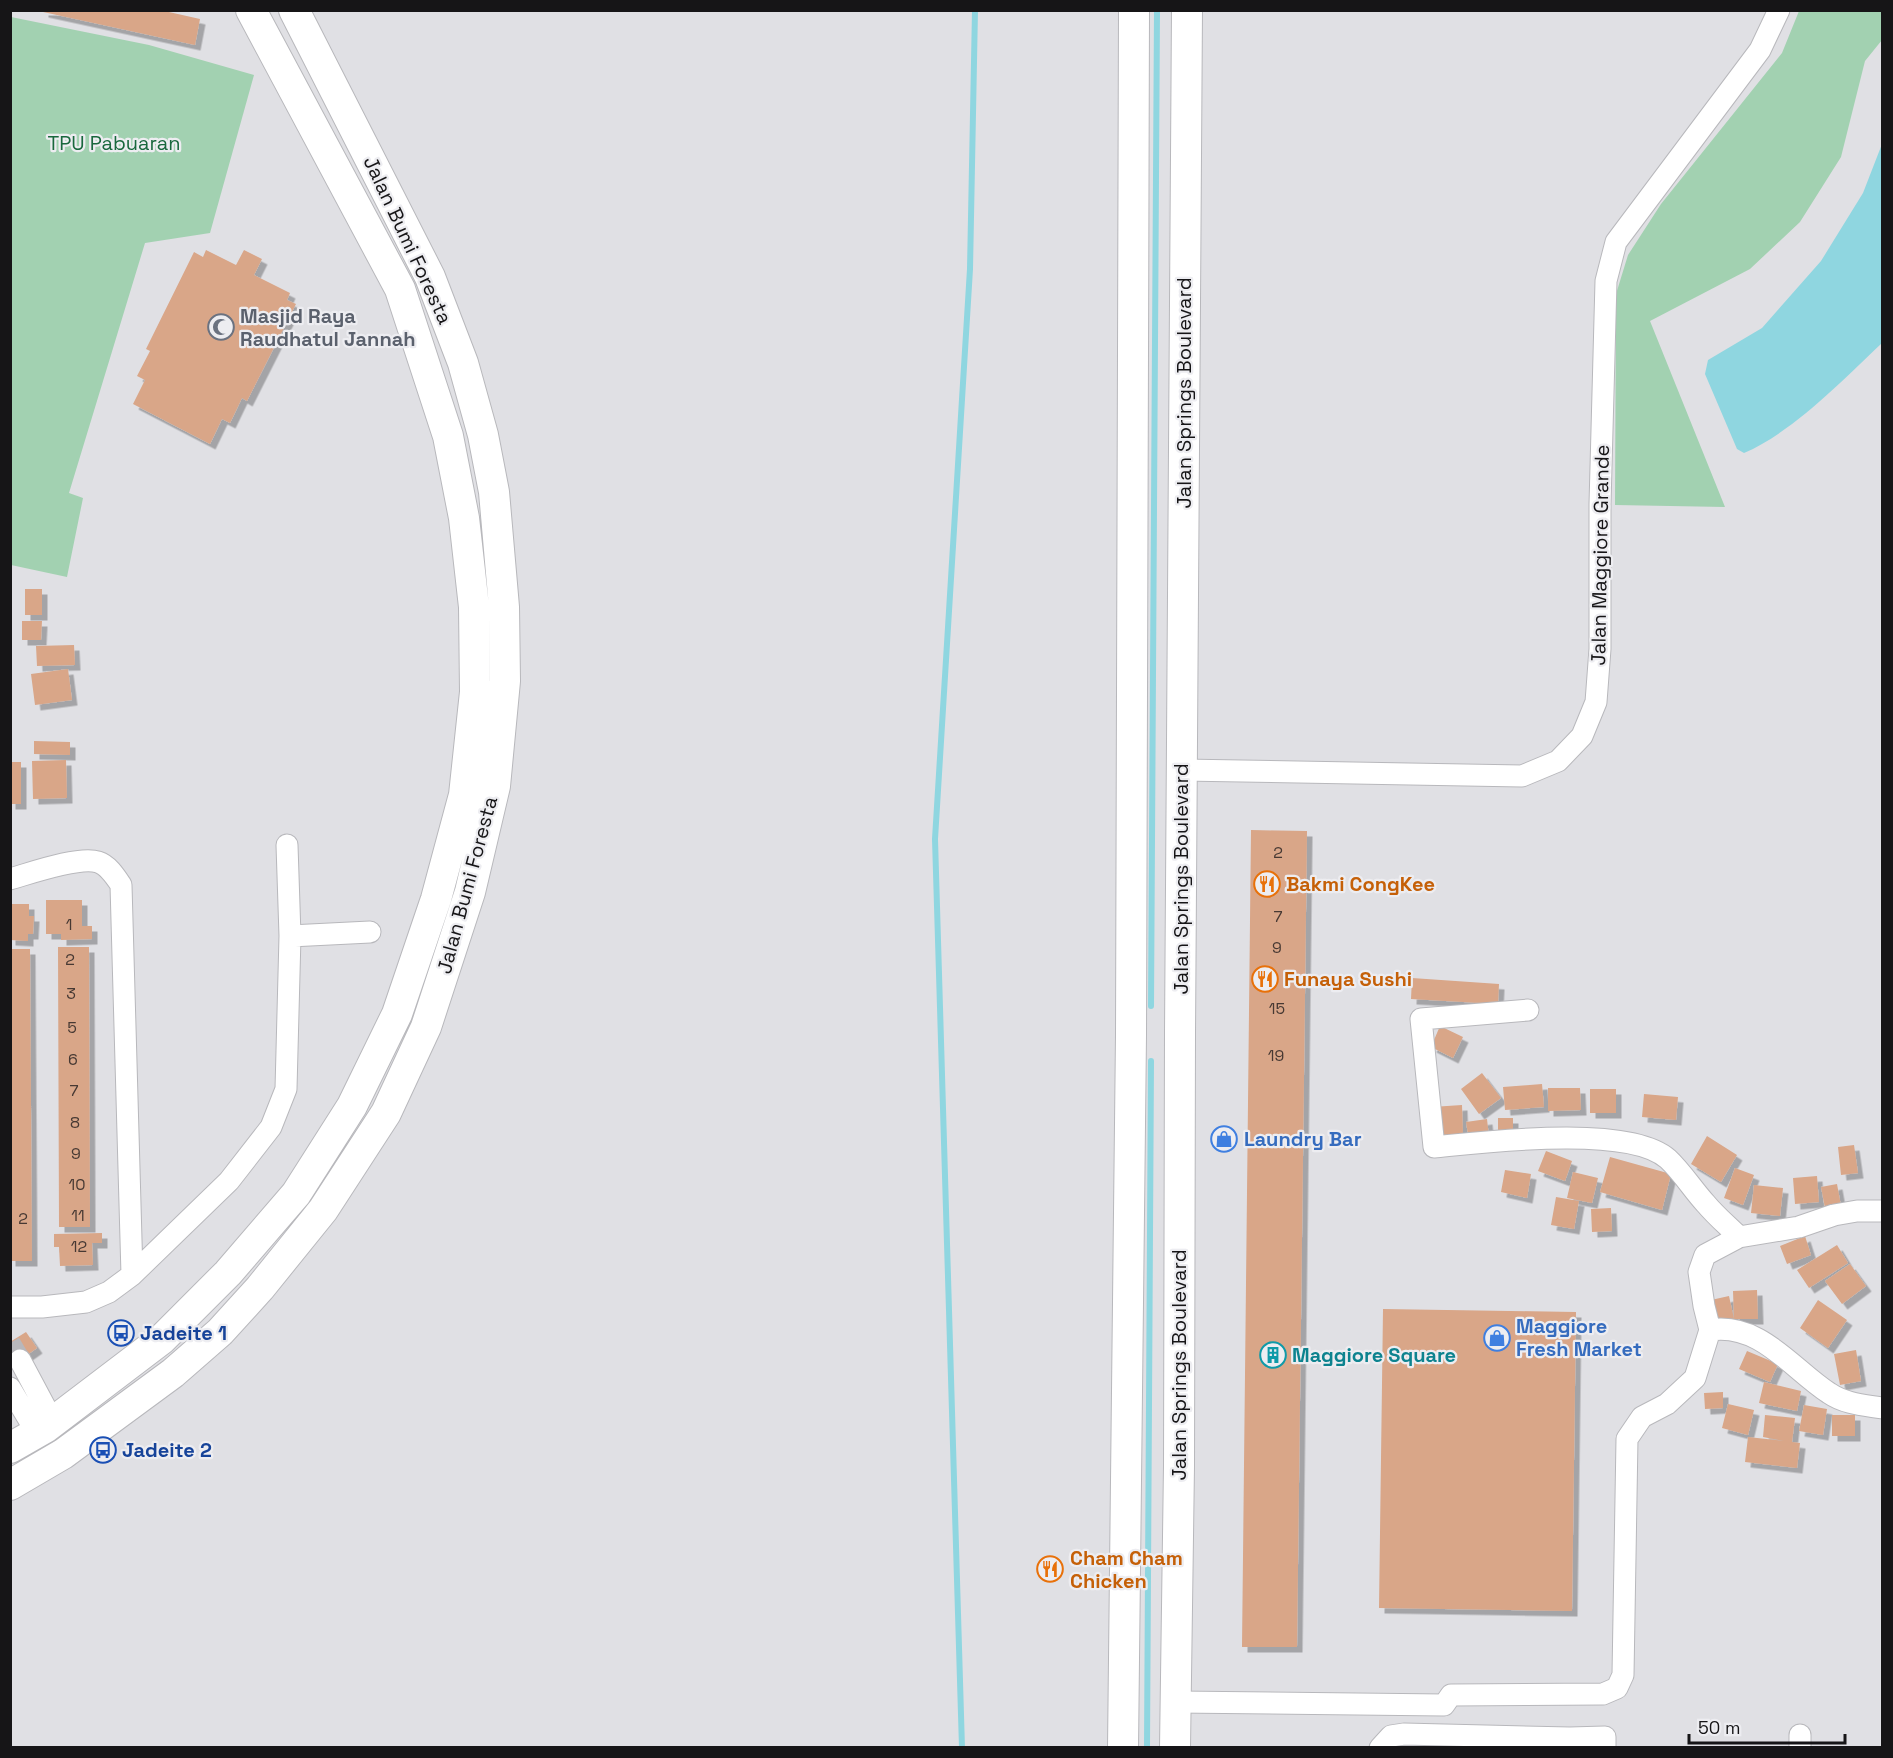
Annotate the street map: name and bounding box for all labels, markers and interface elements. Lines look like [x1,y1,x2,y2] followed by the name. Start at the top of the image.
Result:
[47,130,181,156] park label: TPU Pabuaran
[358,152,458,328] street label: Jalan Bumi Foresta
[1171,277,1197,509] street label: Jalan Springs Boulevard
[240,303,416,352] place label: Masjid Raya Raudhatul Jannah
[206,312,236,342] mosque icon: Masjid Raya Raudhatul Jannah
[1585,444,1615,666] street label: Jalan Maggiore Grande
[1168,763,1194,995] street label: Jalan Springs Boulevard
[431,794,503,976] street label: Jalan Bumi Foresta
[1273,842,1283,863] house number: 2
[1252,869,1282,899] restaurant icon: Bakmi CongKee
[1286,871,1435,897] place label: Bakmi CongKee
[1273,906,1283,927] house number: 7
[66,914,72,935] house number: 1
[1272,937,1282,958] house number: 9
[65,949,75,970] house number: 2
[1250,964,1280,994] restaurant icon: Funaya Sushi
[1284,966,1412,992] place label: Funaya Sushi
[66,983,76,1004] house number: 3
[1269,998,1285,1019] house number: 15
[67,1017,77,1038] house number: 5
[1268,1045,1284,1066] house number: 19
[68,1049,78,1070] house number: 6
[69,1080,79,1101] house number: 7
[70,1112,80,1133] house number: 8
[1209,1124,1239,1154] shop icon: Laundry Bar
[1244,1126,1362,1152] place label: Laundry Bar
[71,1143,81,1164] house number: 9
[69,1174,85,1195] house number: 10
[71,1205,85,1226] house number: 11
[18,1208,28,1229] house number: 2
[71,1236,87,1257] house number: 12
[1166,1249,1192,1481] street label: Jalan Springs Boulevard
[1516,1313,1642,1362] place label: Maggiore Fresh Market
[106,1318,136,1348] bus stop icon: Jadeite 1
[140,1320,227,1346] place label: Jadeite 1
[1482,1323,1512,1353] shop icon: Maggiore Fresh Market
[1258,1340,1288,1370] building icon: Maggiore Square
[1292,1342,1456,1368] place label: Maggiore Square
[88,1435,118,1465] bus stop icon: Jadeite 2
[122,1437,212,1463] place label: Jadeite 2
[1070,1545,1183,1594] place label: Cham Cham Chicken
[1035,1554,1065,1584] restaurant icon: Cham Cham Chicken
[1689,1707,1845,1745] scale bar
[1698,1716,1740,1739] text: 50 m

